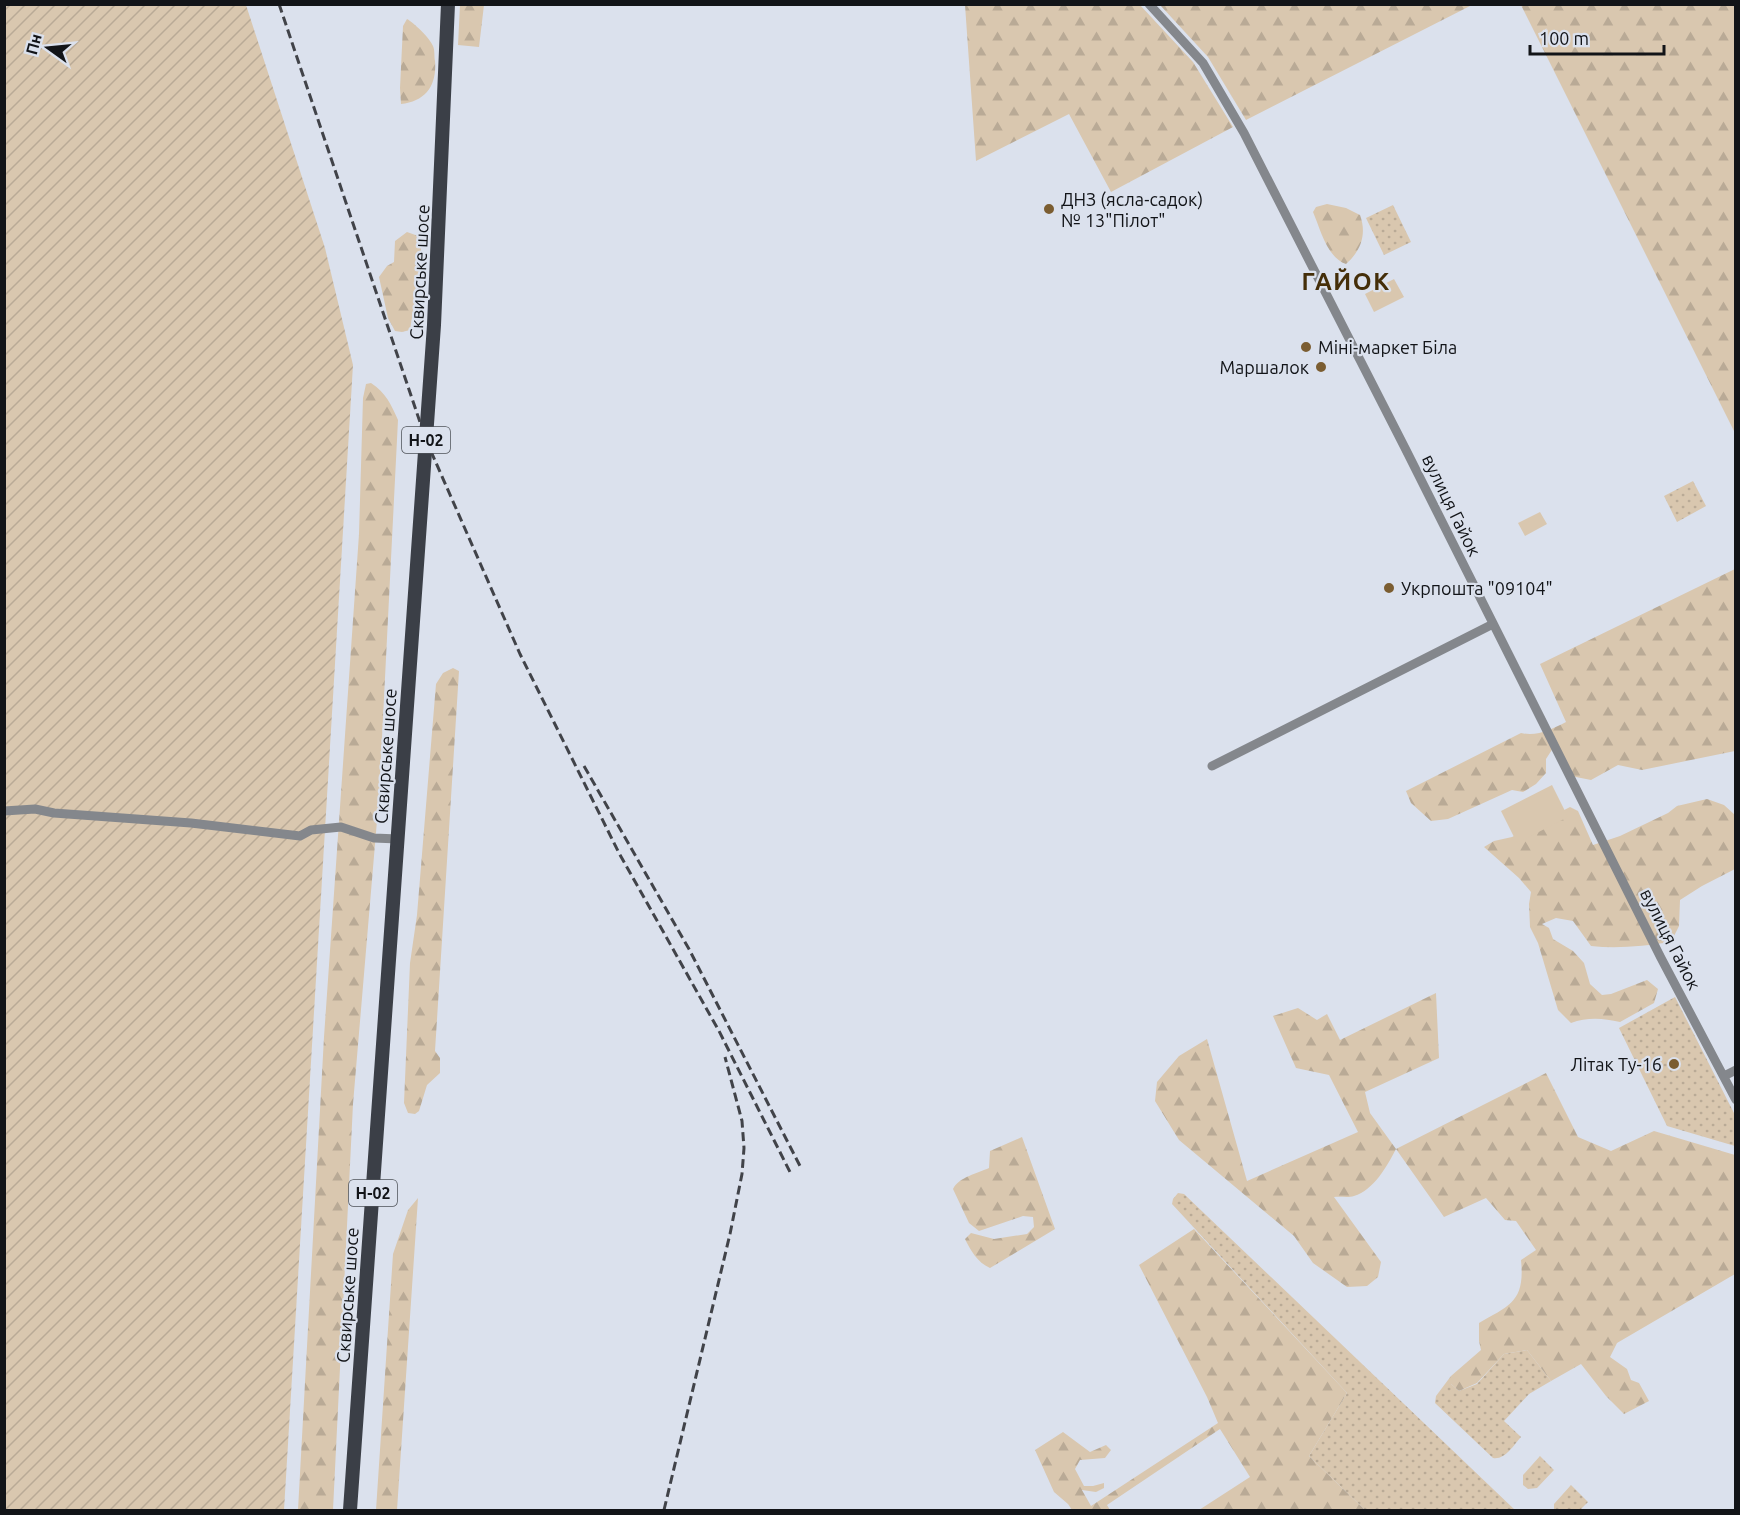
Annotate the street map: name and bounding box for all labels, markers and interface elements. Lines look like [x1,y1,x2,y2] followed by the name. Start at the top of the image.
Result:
[18,18,78,78] north arrow
[1530,18,1664,56] scale bar
[1539,28,1589,48] text: 100 m
[22,32,45,57] text: Пн
[1061,189,1203,230] place label: ДНЗ (ясла-садок) № 13"Пілот"
[1042,202,1056,216] marker: ДНЗ (ясла-садок) № 13"Пілот"
[405,204,433,340] street label: Сквирське шосе
[1301,268,1391,295] district label: ГАЙОК
[1318,337,1457,357] place label: Міні-маркет Біла
[1299,340,1313,354] marker: Міні-маркет Біла
[1219,357,1309,377] place label: Маршалок
[1314,360,1328,374] marker: Маршалок
[402,427,450,453] road number: Н-02
[1419,451,1485,559] street label: вулиця Гайок
[1401,578,1553,598] place label: Укрпошта "09104"
[1382,581,1396,595] marker: Укрпошта "09104"
[370,688,400,824] street label: Сквирське шосе
[1637,885,1705,993] street label: вулиця Гайок
[1571,1054,1662,1074] place label: Літак Ту-16
[1667,1057,1681,1071] marker: Літак Ту-16
[349,1180,397,1206] road number: Н-02
[332,1227,362,1363] street label: Сквирське шосе

